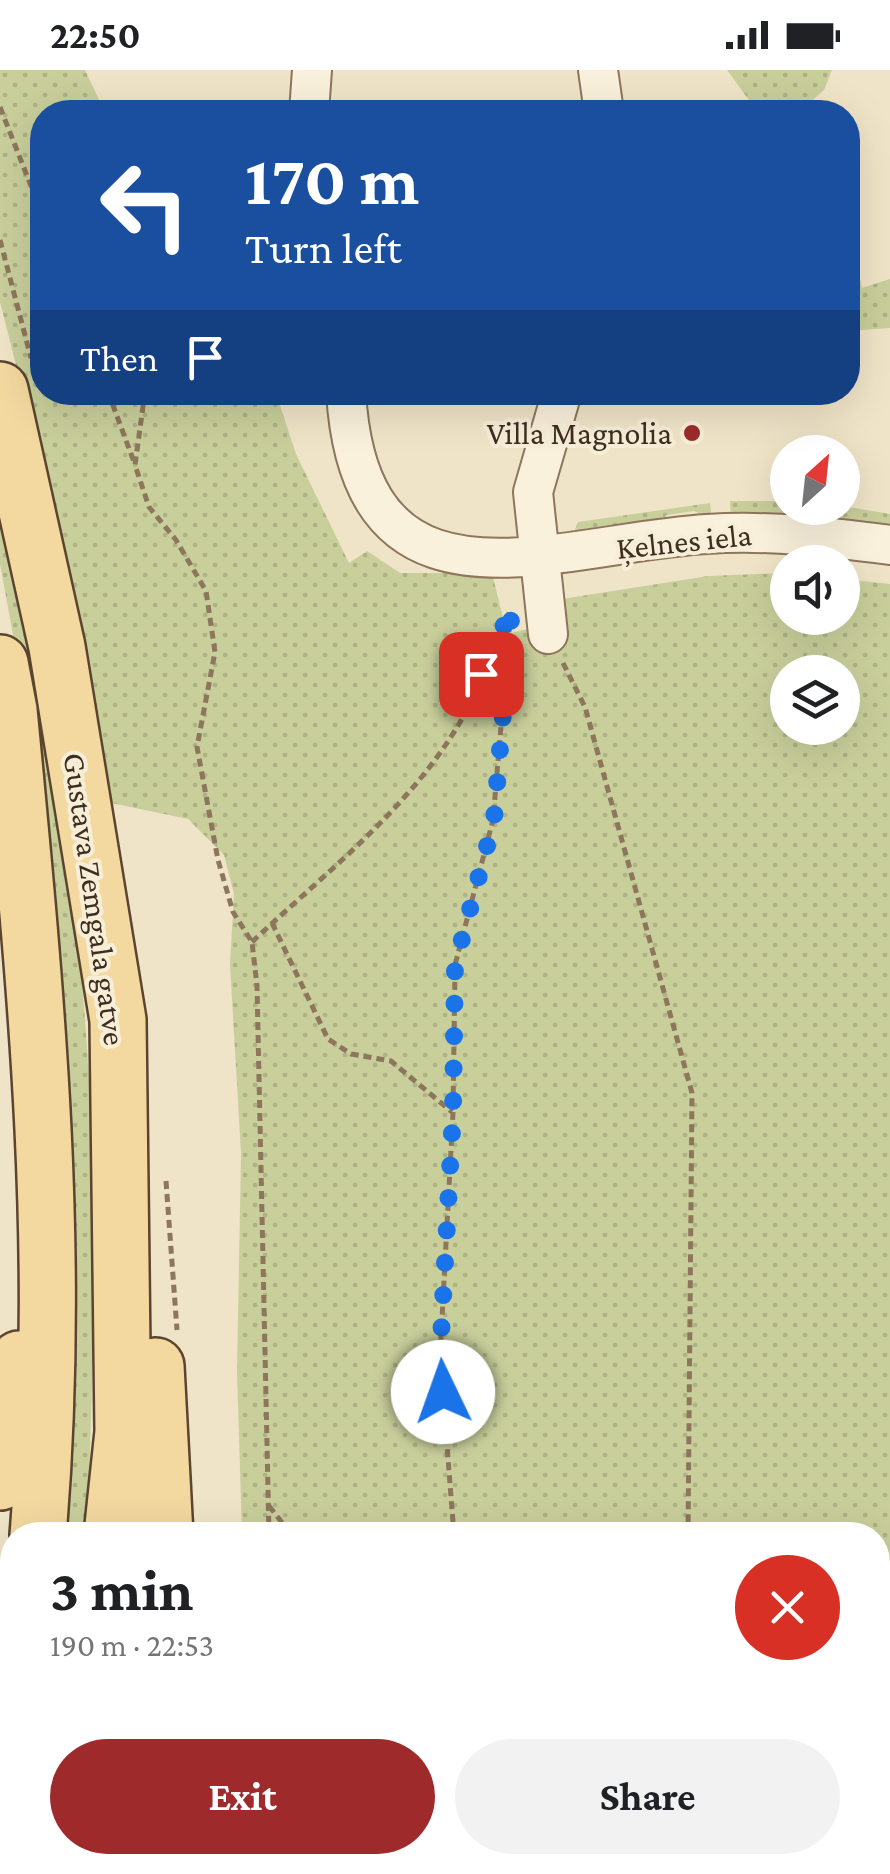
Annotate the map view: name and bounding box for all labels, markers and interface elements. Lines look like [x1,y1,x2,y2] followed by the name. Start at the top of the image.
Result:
[50,14,141,56] text: 22:50
[80,140,210,270] icon: left
[245,141,419,219] text: 170 m
[245,223,402,273] text: Turn left
[178,330,233,385] icon: arrive
[80,337,158,379] text: Then
[487,415,672,451] place label: Villa Magnolia
[681,422,703,444] marker: Villa Magnolia
[770,435,860,525] north arrow
[770,435,860,745] map controls
[615,516,754,569] street label: Ķelnes iela
[770,545,860,635] button: sound
[439,632,524,717] pin
[454,647,509,702] icon: arrive
[770,655,860,745] button: layers
[57,750,133,1048] street label: Gustava Zemgala gatve
[391,1340,495,1444] position arrow
[735,1555,840,1660] button: close
[50,1556,194,1623] text: 3 min
[50,1627,214,1663] text: 190 m · 22:53
[50,1739,435,1854] button: Exit
[455,1739,840,1854] button: Share

